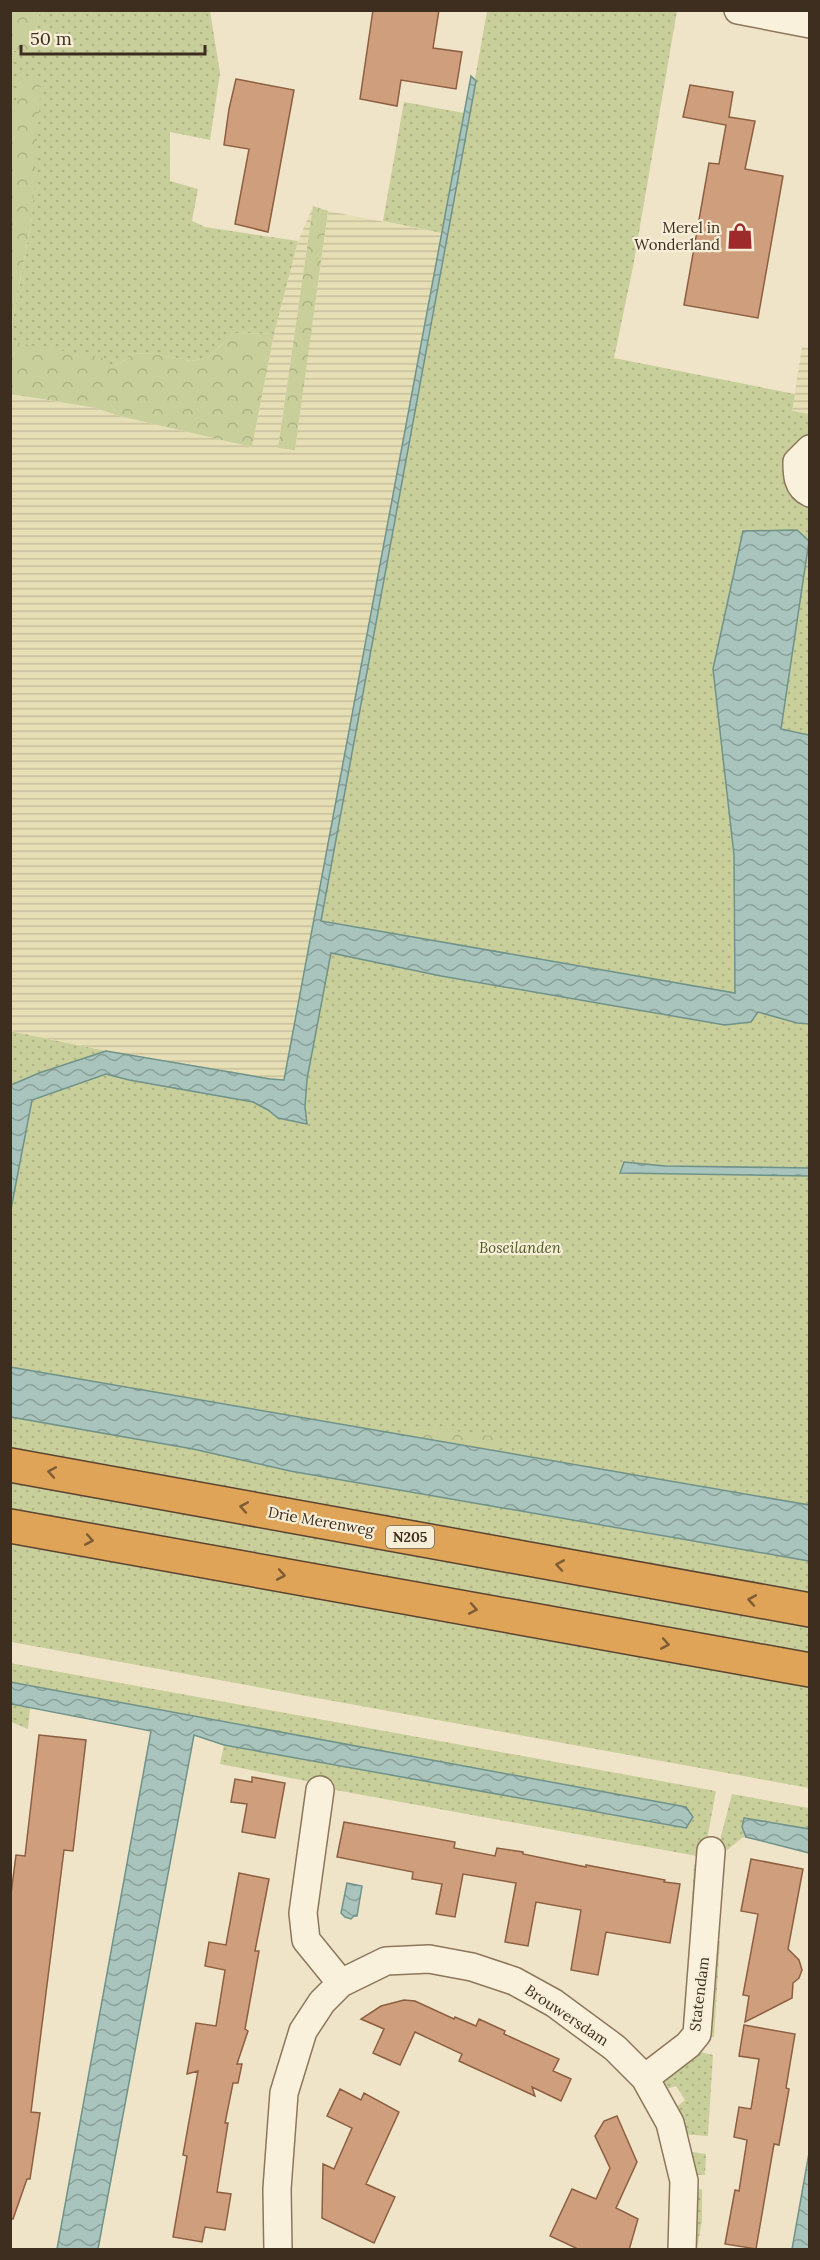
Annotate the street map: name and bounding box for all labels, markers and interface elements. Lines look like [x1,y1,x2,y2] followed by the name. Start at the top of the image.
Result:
[21,18,206,56] scale bar
[30,27,72,50] text: 50 m
[634,218,720,254] place label: Merel in Wonderland
[725,221,755,251] shop icon: Merel in Wonderland
[479,1238,562,1257] park label: Boseilanden
[48,1467,57,1479] one-way arrow
[240,1501,250,1514] one-way arrow
[266,1502,376,1540] street label: Drie Merenweg
[386,1526,434,1548] road number: N205
[83,1533,93,1546] one-way arrow
[555,1559,565,1572] one-way arrow
[275,1568,285,1581] one-way arrow
[747,1594,757,1607] one-way arrow
[467,1602,477,1615] one-way arrow
[659,1637,669,1650] one-way arrow
[685,1956,713,2032] street label: Statendam
[522,1980,612,2050] street label: Brouwersdam

